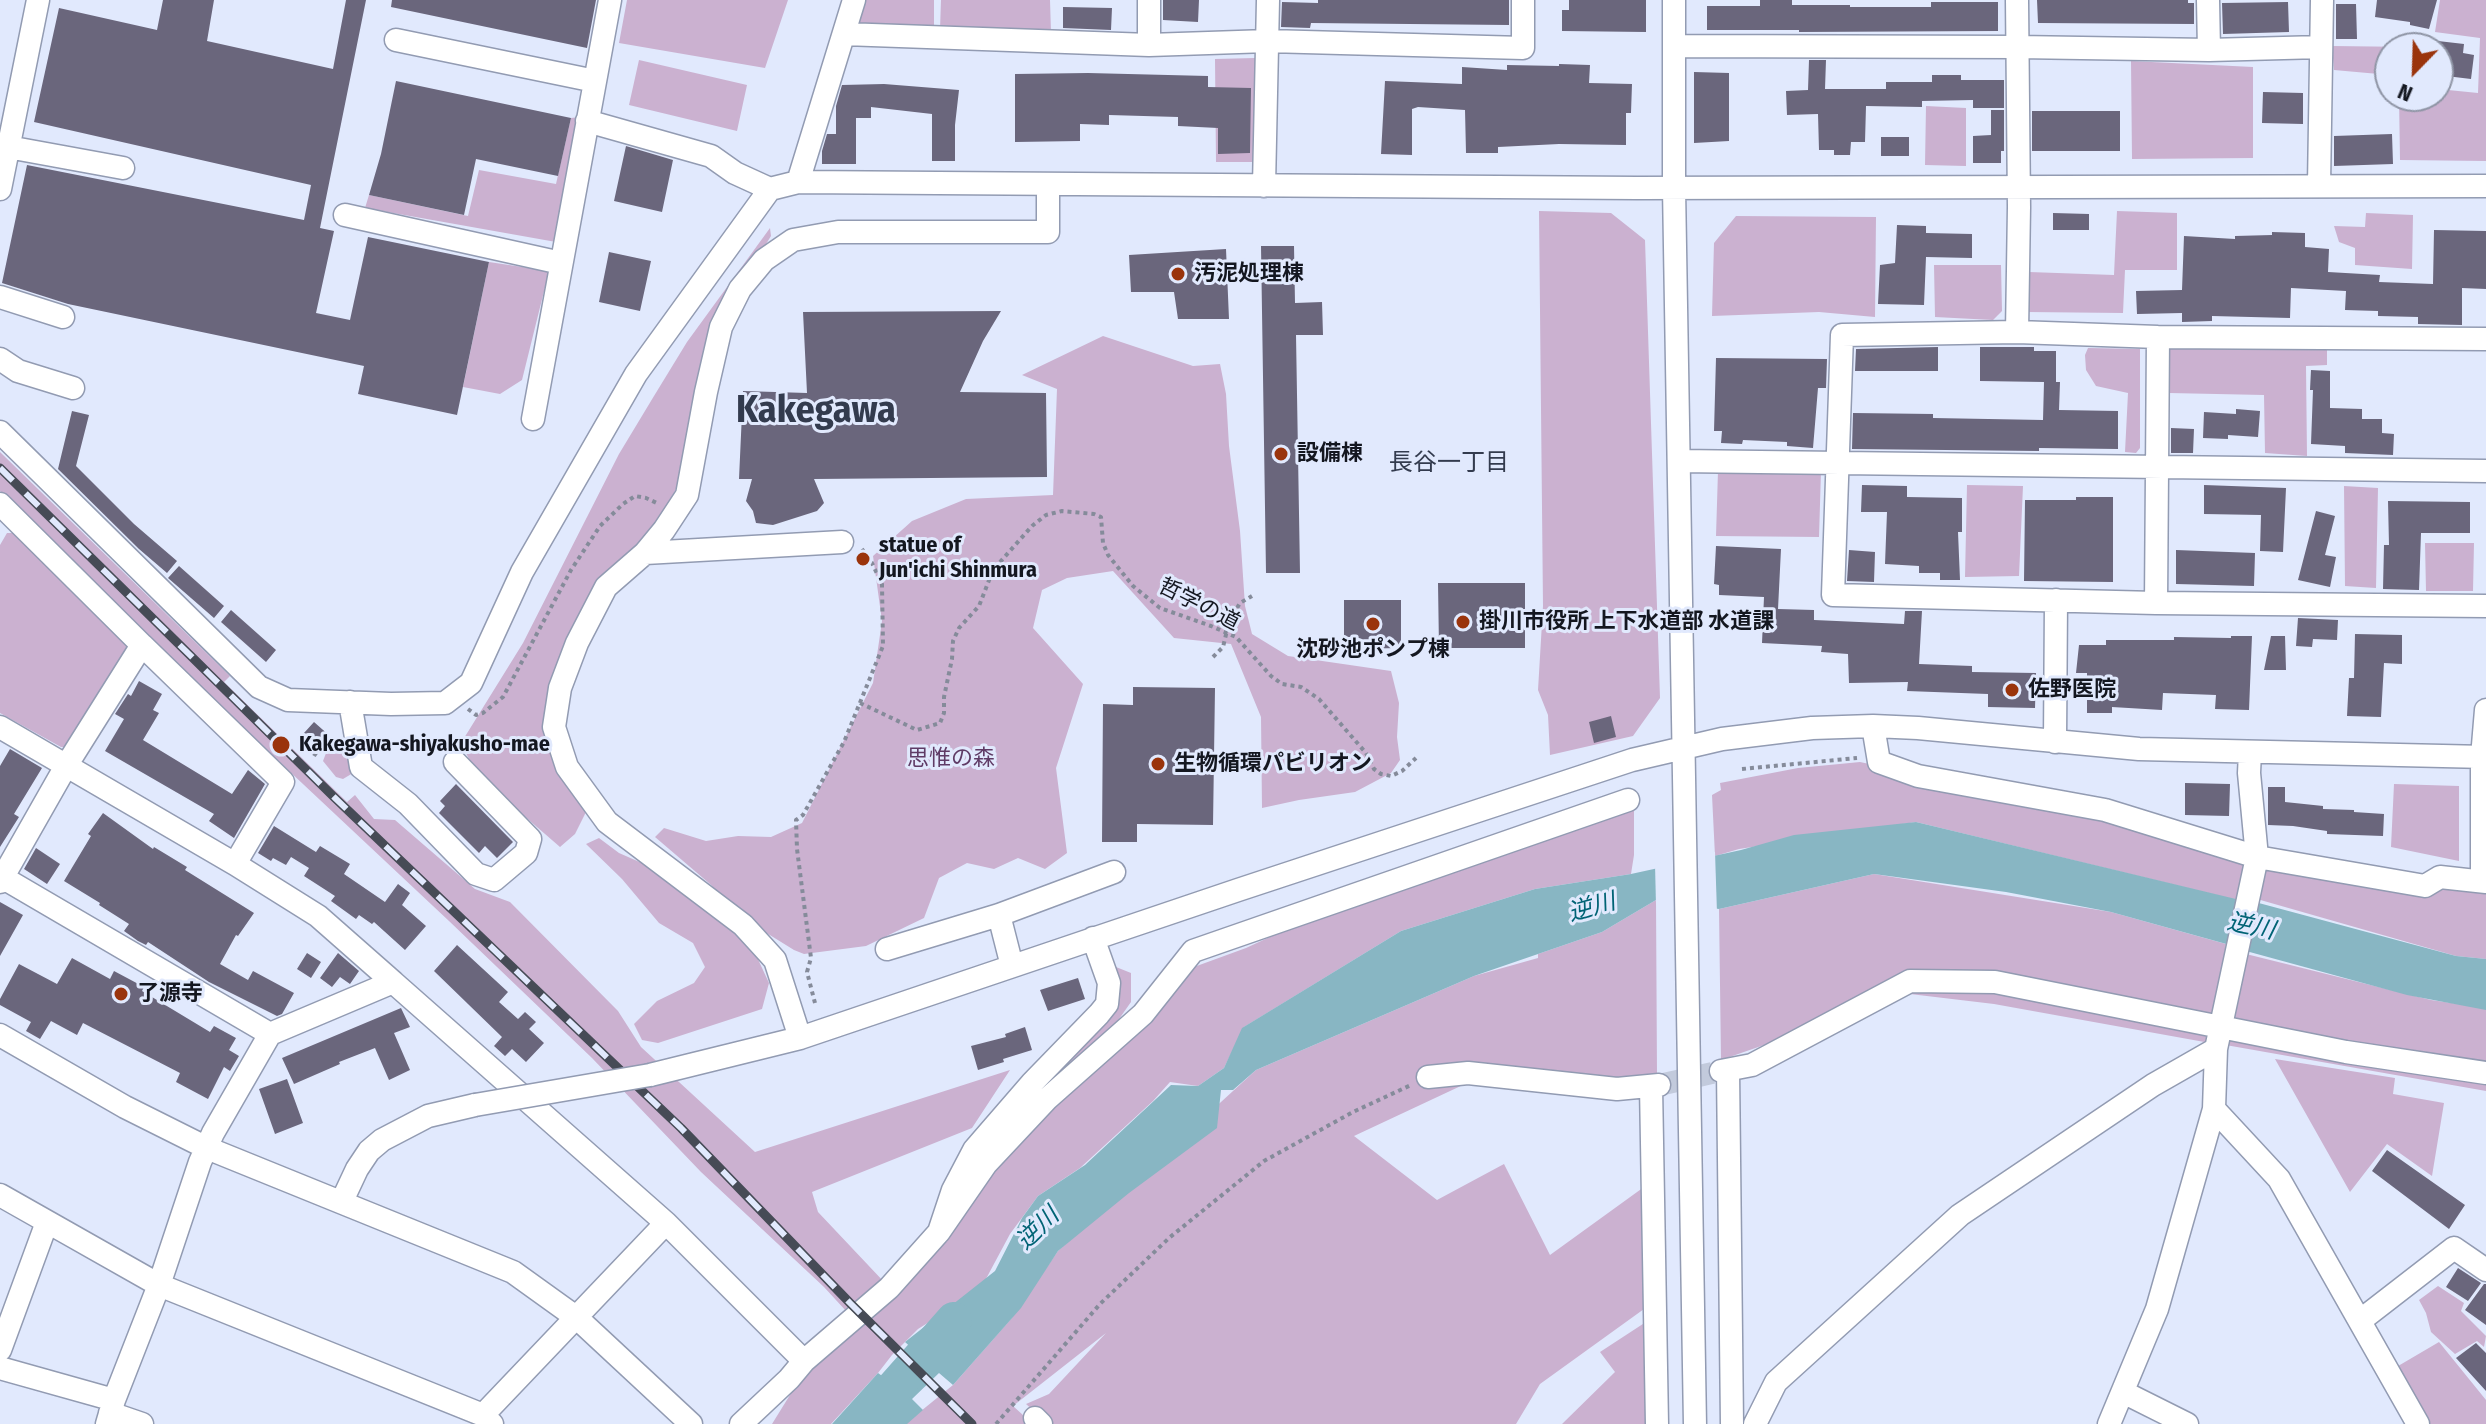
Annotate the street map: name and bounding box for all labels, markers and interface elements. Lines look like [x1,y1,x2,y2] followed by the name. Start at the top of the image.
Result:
[2374,32,2454,112] north arrow
[2394,78,2417,108] text: N
[1194,261,1304,287] place label: 汚泥処理棟
[1169,265,1187,283] marker: 汚泥処理棟
[736,388,896,434] district label: Kakegawa
[1297,441,1363,467] place label: 設備棟
[1272,445,1290,463] marker: 設備棟
[1389,449,1509,477] district label: 長谷一丁目
[879,533,1037,584] place label: statue of Jun'ichi Shinmura
[854,550,872,568] marker: statue of Jun'ichi Shinmura
[1154,573,1244,637] street label: 哲学の道
[1479,609,1774,635] place label: 掛川市役所 上下水道部 水道課
[1454,613,1472,631] marker: 掛川市役所 上下水道部 水道課
[1364,615,1382,633] marker: 沈砂池ポンプ棟
[1296,637,1450,663] place label: 沈砂池ポンプ棟
[2028,677,2116,703] place label: 佐野医院
[2003,681,2021,699] marker: 佐野医院
[299,732,550,758] place label: Kakegawa-shiyakusho-mae
[270,734,292,756] marker: Kakegawa-shiyakusho-mae
[907,746,995,772] park label: 思惟の森
[1174,751,1372,777] place label: 生物循環パビリオン
[1149,755,1167,773] marker: 生物循環パビリオン
[1565,888,1619,928] water label: 逆川
[2225,908,2277,946] water label: 逆川
[137,981,203,1007] place label: 了源寺
[112,985,130,1003] marker: 了源寺
[1011,1202,1065,1256] water label: 逆川

